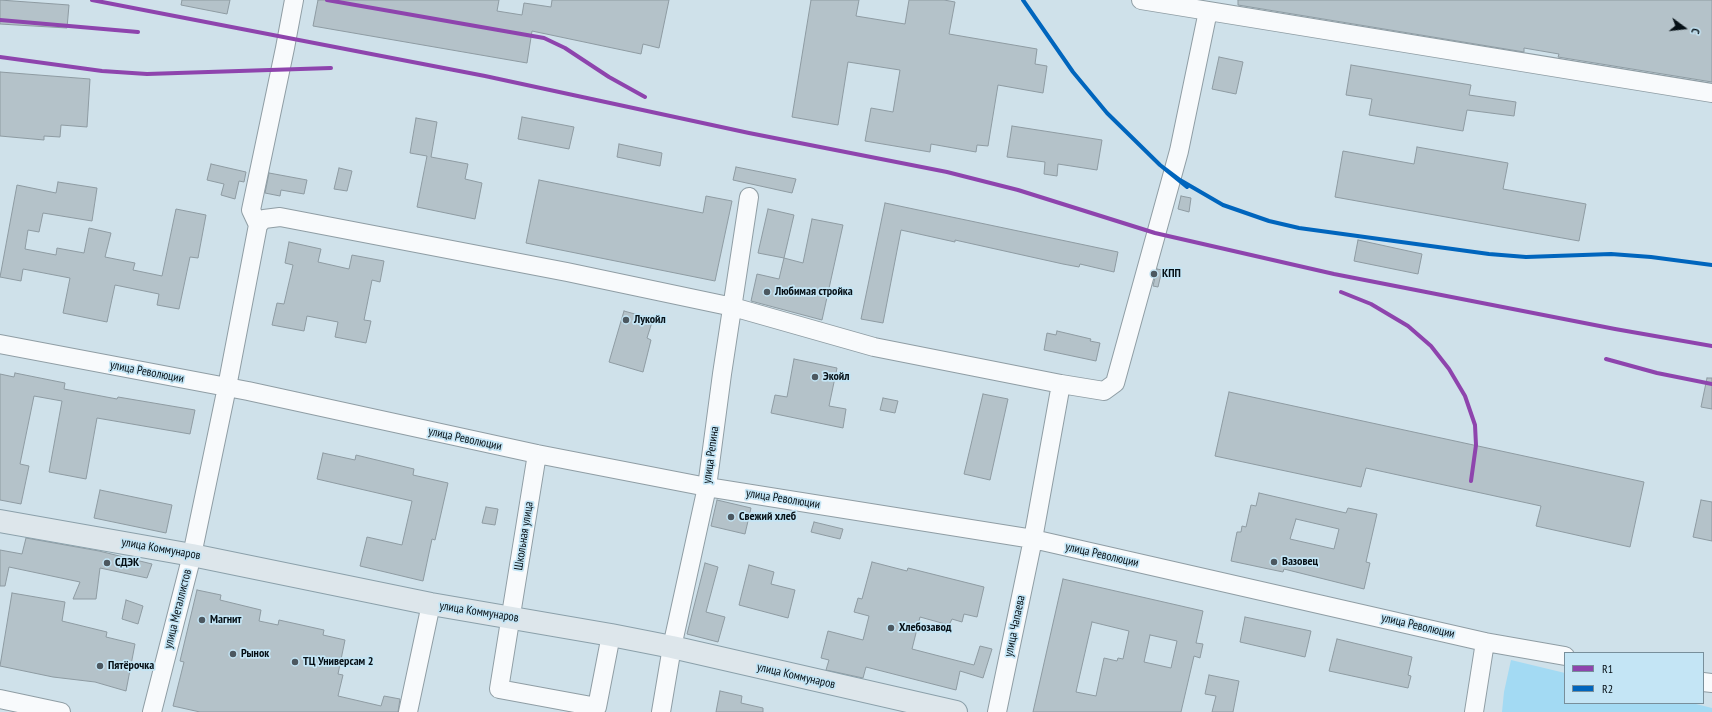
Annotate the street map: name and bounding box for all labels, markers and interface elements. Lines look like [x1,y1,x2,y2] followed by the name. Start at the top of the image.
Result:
[1664,8,1704,48] north arrow
[1688,27,1703,35] text: С
[1162,267,1181,281] place label: КПП
[1149,269,1159,279] marker: КПП
[775,285,853,299] place label: Любимая стройка
[762,287,772,297] marker: Любимая стройка
[634,313,666,327] place label: Лукойл
[621,315,631,325] marker: Лукойл
[109,358,185,386] street label: улица Революции
[823,370,849,384] place label: Экойл
[810,372,820,382] marker: Экойл
[427,424,503,454] street label: улица Революции
[700,425,722,485] street label: улица Репина
[745,486,821,512] street label: улица Революции
[511,501,537,571] street label: Школьная улица
[739,510,796,524] place label: Свежий хлеб
[726,512,736,522] marker: Свежий хлеб
[120,535,202,563] street label: улица Коммунаров
[1064,540,1140,570] street label: улица Революции
[1282,555,1318,569] place label: Вазовец
[115,556,139,570] place label: СДЭК
[1269,557,1279,567] marker: Вазовец
[102,558,112,568] marker: СДЭК
[161,568,195,650] street label: улица Металлистов
[1001,594,1029,658] street label: улица Чапаева
[438,599,520,625] street label: улица Коммунаров
[1380,611,1456,641] street label: улица Революции
[210,613,241,627] place label: Магнит
[197,615,207,625] marker: Магнит
[899,621,952,635] place label: Хлебозавод
[886,623,896,633] marker: Хлебозавод
[241,647,269,661] place label: Рынок
[228,649,238,659] marker: Рынок
[1564,652,1704,704] legend
[303,655,373,669] place label: ТЦ Универсам 2
[290,657,300,667] marker: ТЦ Универсам 2
[108,659,154,673] place label: Пятёрочка
[755,660,837,692] street label: улица Коммунаров
[95,661,105,671] marker: Пятёрочка
[1602,661,1613,676] text: R1
[1602,681,1613,696] text: R2

